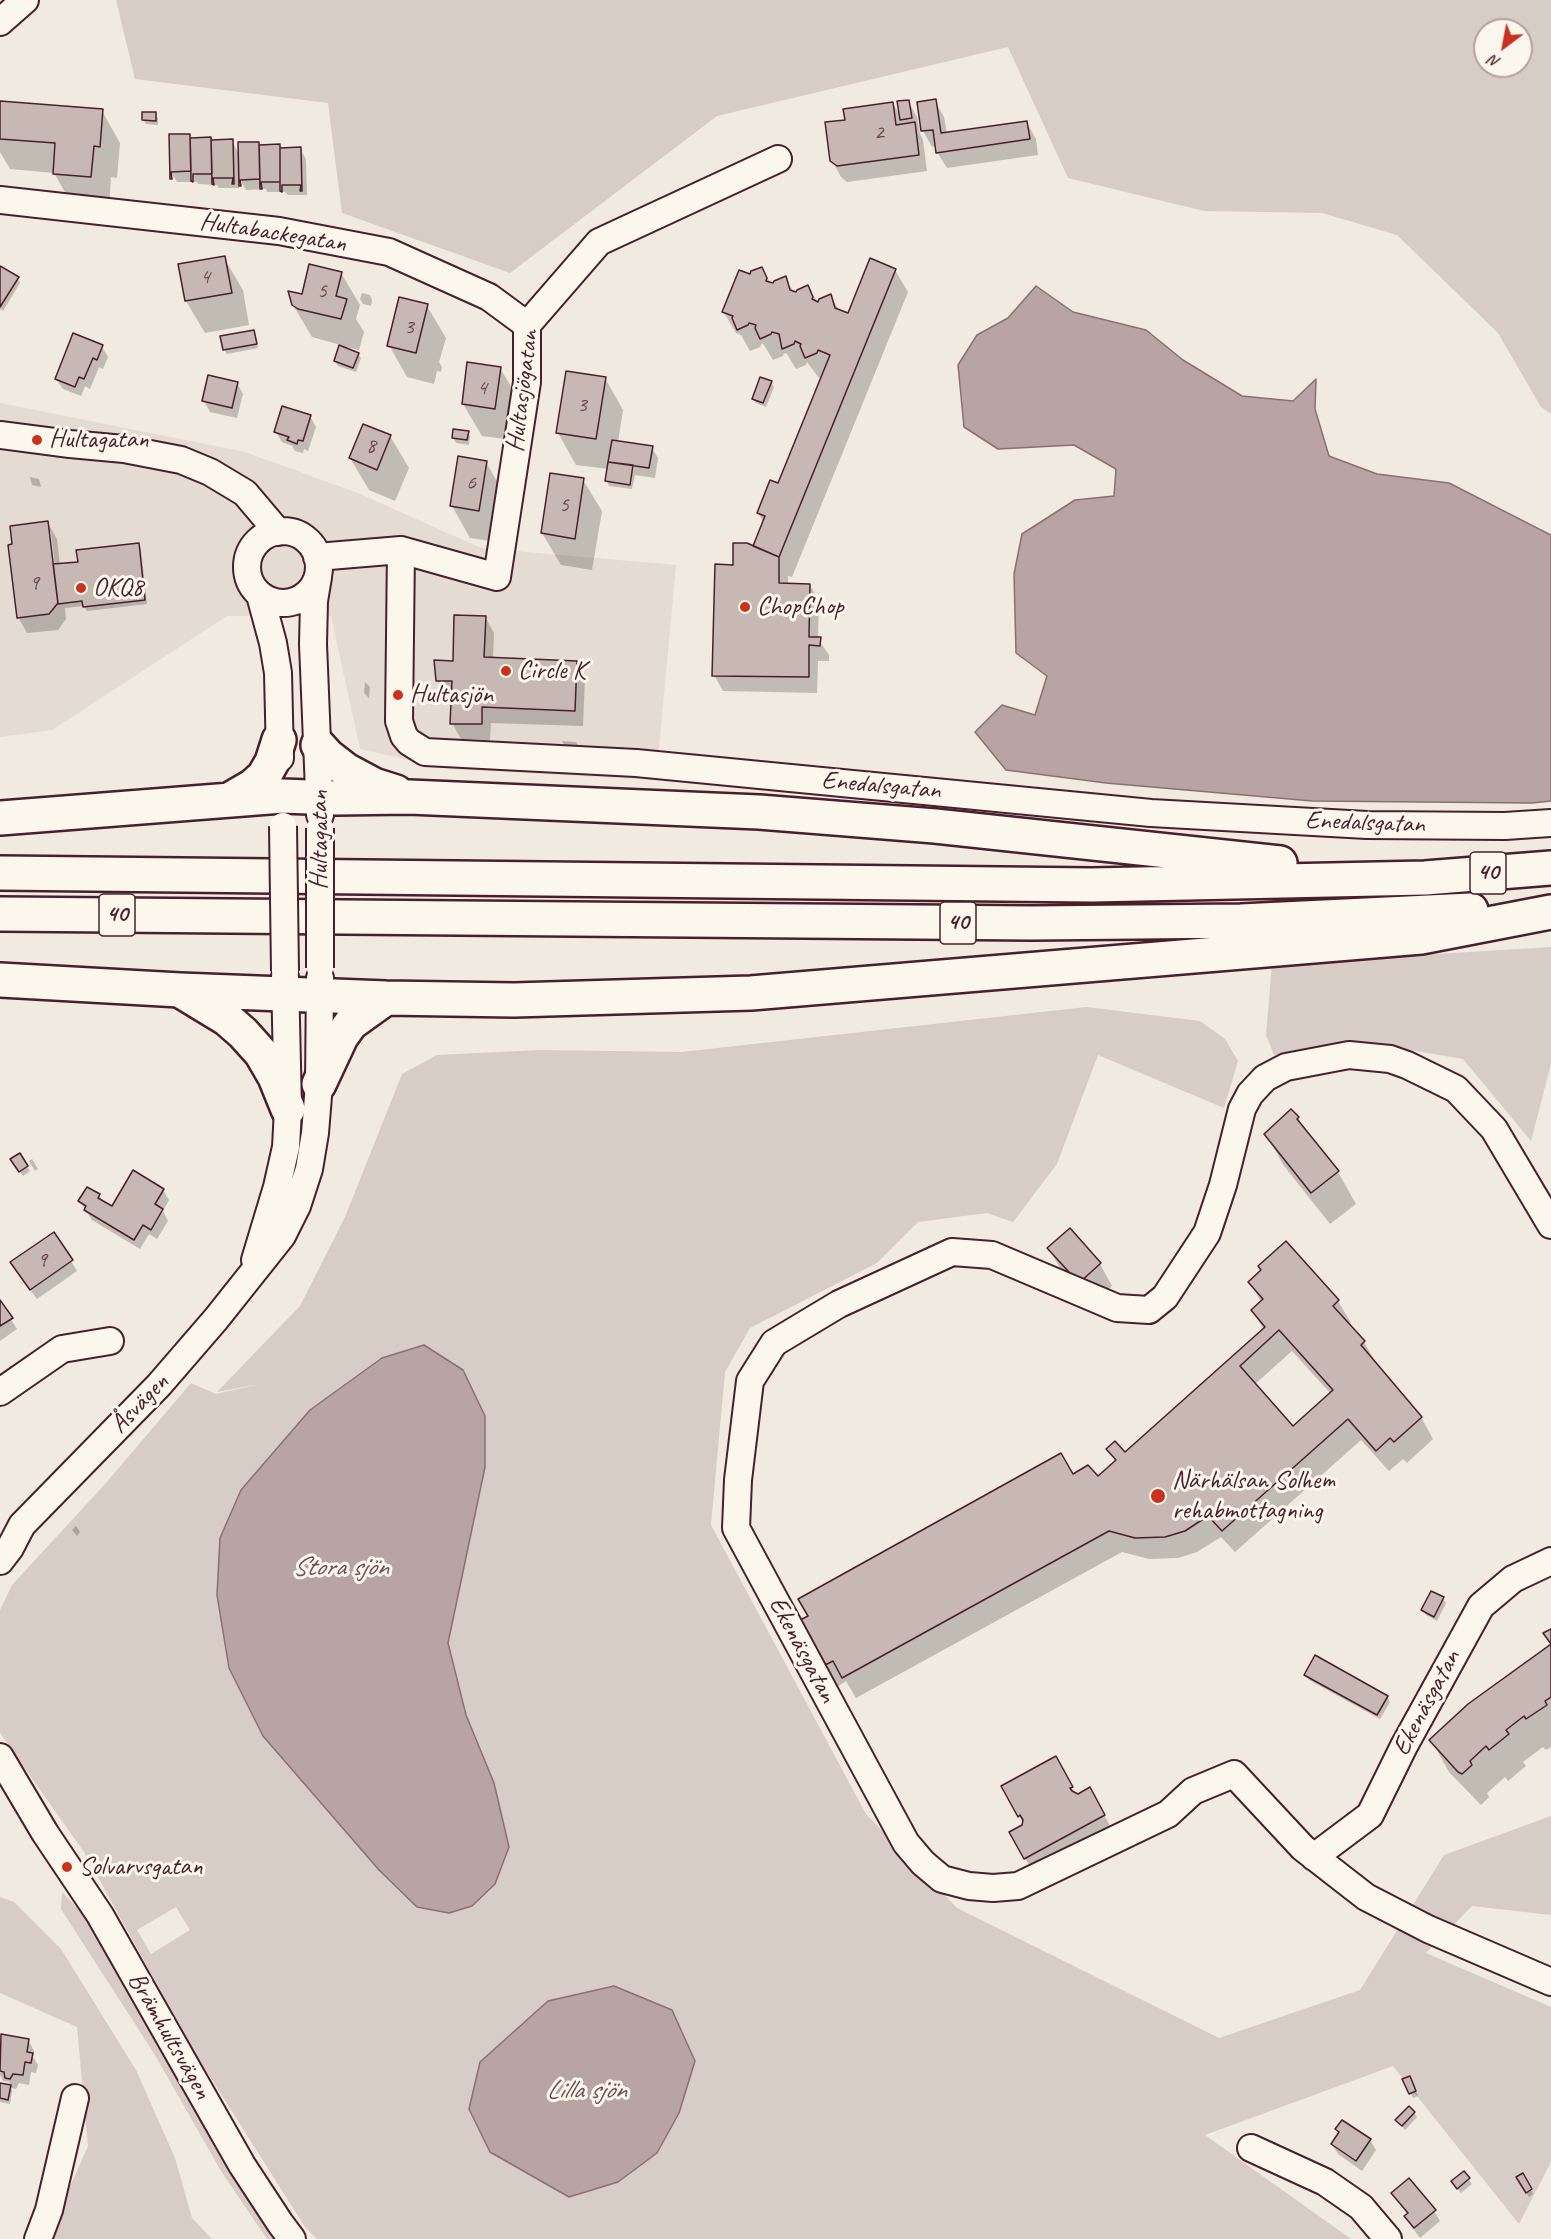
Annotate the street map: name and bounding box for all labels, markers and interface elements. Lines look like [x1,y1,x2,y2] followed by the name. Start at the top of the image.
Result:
[1473,18,1533,78] north arrow
[1485,50,1504,73] text: N
[874,120,884,146] house number: 2
[198,206,348,260] street label: Hultabackegatan
[200,264,210,290] house number: 4
[317,278,327,304] house number: 5
[404,314,414,340] house number: 3
[500,328,546,454] street label: Hultasjögatan
[477,375,487,401] house number: 4
[577,392,587,418] house number: 3
[49,424,149,456] place label: Hultagatan
[30,433,44,447] marker: Hultagatan
[366,433,376,459] house number: 8
[466,470,476,496] house number: 6
[559,492,569,518] house number: 5
[29,570,39,596] house number: 9
[93,572,143,604] place label: OKQ8
[74,581,88,595] marker: OKQ8
[757,591,844,623] place label: ChopChop
[738,600,752,614] marker: ChopChop
[518,655,586,687] place label: Circle K
[499,664,513,678] marker: Circle K
[410,679,493,711] place label: Hultasjön
[391,688,405,702] marker: Hultasjön
[820,765,942,807] street label: Enedalsgatan
[304,790,336,890] street label: Hultagatan
[1305,805,1425,841] street label: Enedalsgatan
[1470,852,1506,894] road number: 40
[99,894,135,936] road number: 40
[940,902,976,944] road number: 40
[37,1247,47,1273] house number: 9
[104,1368,176,1440] street label: Åsvägen
[1172,1465,1335,1526] place label: Närhälsan Solhem rehabmottagning
[1149,1487,1167,1505] marker: Närhälsan Solhem rehabmottagning
[292,1552,388,1584] water label: Stora sjön
[761,1592,843,1708] street label: Ekenäsgatan
[1386,1645,1468,1761] street label: Ekenäsgatan
[79,1851,202,1883] place label: Solvarvsgatan
[60,1860,74,1874] marker: Solvarvsgatan
[120,1967,218,2105] street label: Brämhultsvägen
[546,2075,626,2107] water label: Lilla sjön

